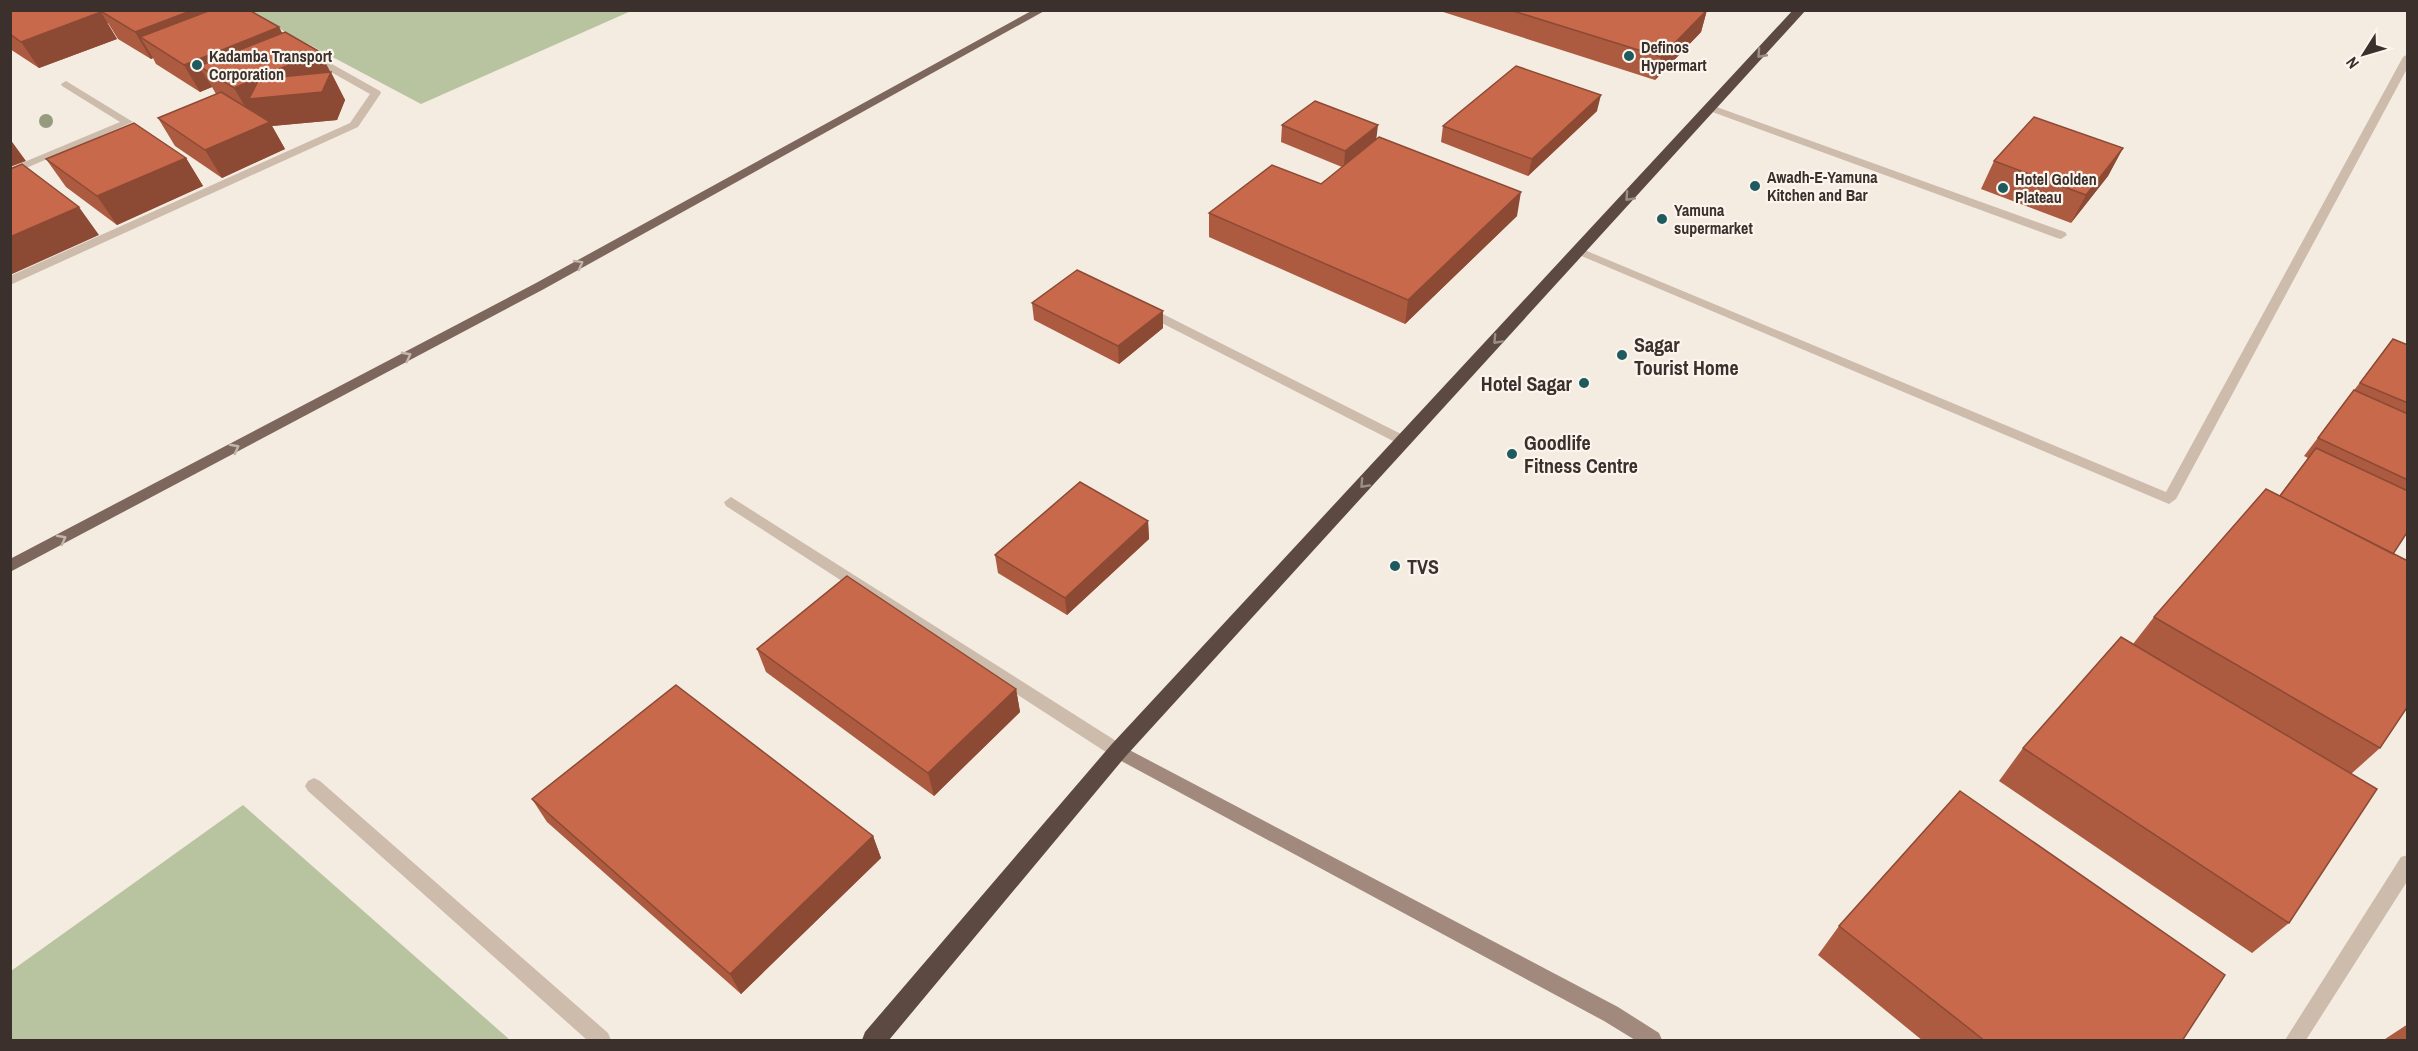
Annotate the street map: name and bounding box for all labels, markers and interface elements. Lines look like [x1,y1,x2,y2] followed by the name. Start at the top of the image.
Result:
[2334,24,2394,84] north arrow
[1641,36,1707,76] place label: Definos Hypermart
[209,45,333,85] place label: Kadamba Transport Corporation
[1757,47,1768,57] one-way arrow
[1622,49,1636,63] marker: Definos Hypermart
[2340,53,2364,73] text: N
[190,58,204,72] marker: Kadamba Transport Corporation
[1767,166,1878,206] place label: Awadh-E-Yamuna Kitchen and Bar
[2015,168,2097,208] place label: Hotel Golden Plateau
[1748,179,1762,193] marker: Awadh-E-Yamuna Kitchen and Bar
[1996,181,2010,195] marker: Hotel Golden Plateau
[1625,190,1636,201] one-way arrow
[1674,199,1753,239] place label: Yamuna supermarket
[1655,212,1669,226] marker: Yamuna supermarket
[573,260,583,271] one-way arrow
[1634,331,1739,381] place label: Sagar Tourist Home
[1493,333,1504,344] one-way arrow
[1615,348,1629,362] marker: Sagar Tourist Home
[401,352,412,364] one-way arrow
[1481,370,1573,397] place label: Hotel Sagar
[1577,376,1591,390] marker: Hotel Sagar
[1524,429,1638,479] place label: Goodlife Fitness Centre
[228,444,239,455] one-way arrow
[1505,447,1519,461] marker: Goodlife Fitness Centre
[1361,477,1372,488] one-way arrow
[56,535,67,546] one-way arrow
[1407,553,1439,580] place label: TVS
[1388,559,1402,573] marker: TVS

